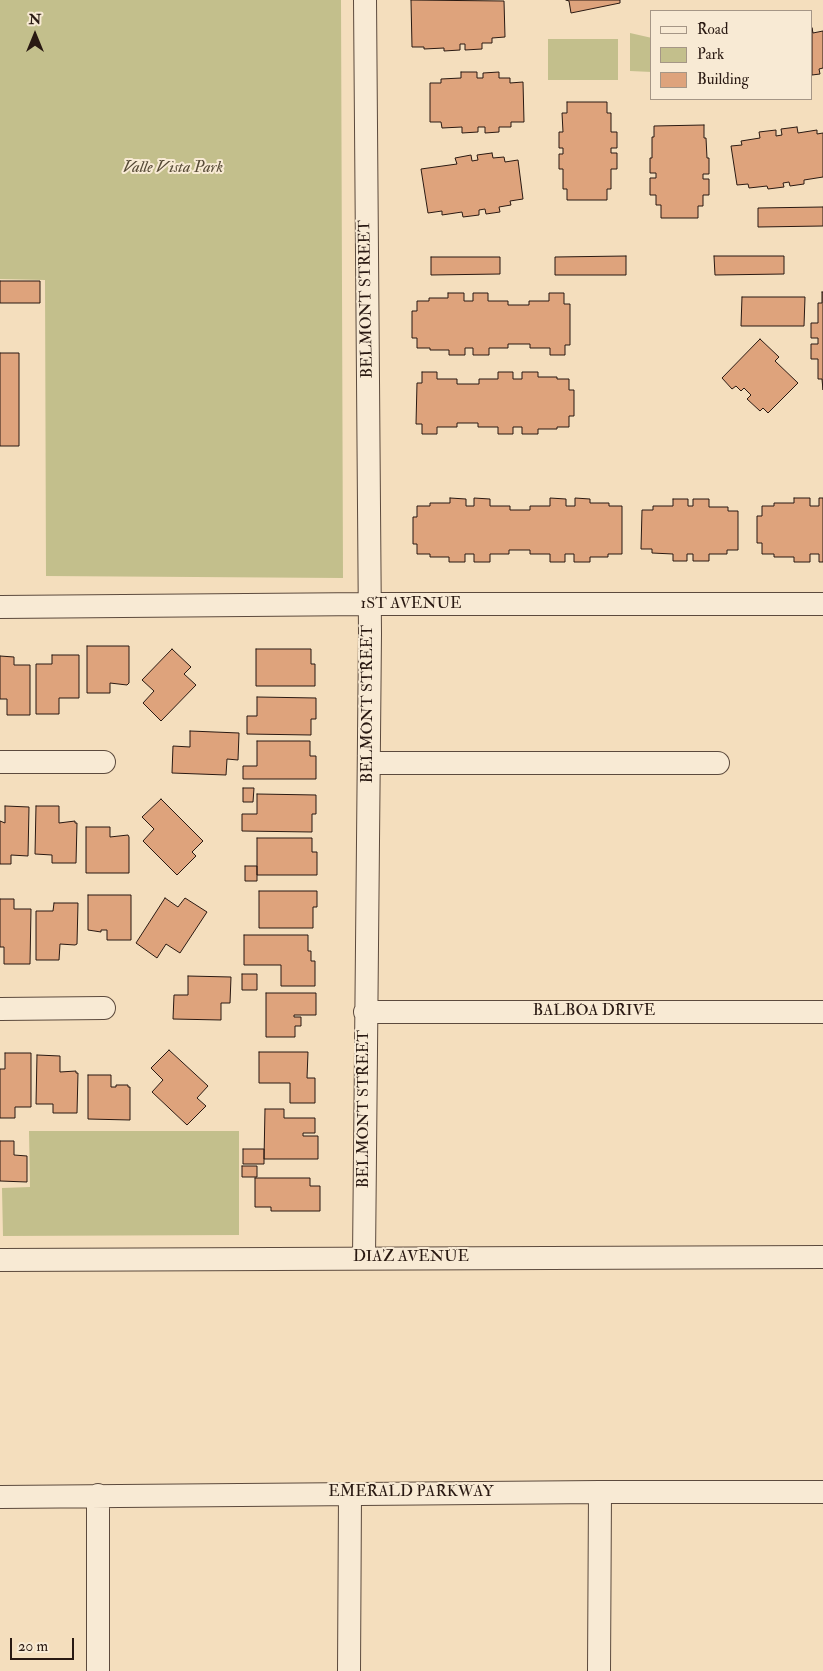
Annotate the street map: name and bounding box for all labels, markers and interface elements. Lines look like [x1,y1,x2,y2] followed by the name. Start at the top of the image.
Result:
[10,10,60,60] north arrow
[650,10,813,100] legend
[29,11,41,28] text: N
[697,20,728,39] text: Road
[697,45,724,64] text: Park
[697,70,749,89] text: Building
[123,159,223,179] park label: Valle Vista Park
[356,220,378,378] street label: BELMONT STREET
[360,595,462,615] street label: 1ST AVENUE
[359,625,379,783] street label: BELMONT STREET
[533,1002,655,1022] street label: BALBOA DRIVE
[355,1030,375,1188] street label: BELMONT STREET
[353,1248,469,1268] street label: DIAZ AVENUE
[328,1483,494,1503] street label: EMERALD PARKWAY
[12,1628,76,1660] scale bar
[18,1637,48,1656] text: 20 m

